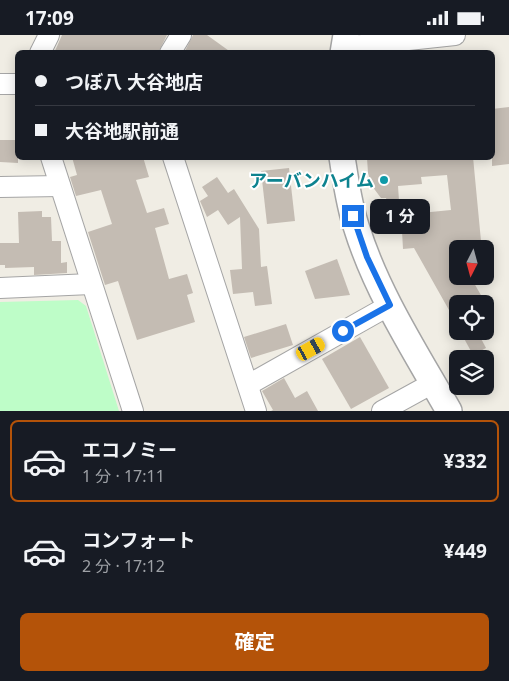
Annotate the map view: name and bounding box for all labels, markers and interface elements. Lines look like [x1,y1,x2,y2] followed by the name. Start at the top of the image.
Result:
[25,5,74,31] text: 17:09
[65,69,203,95] text: つぼ八 大谷地店
[65,118,179,144] text: 大谷地駅前通
[249,168,374,192] place label: アーバンハイム
[378,174,390,186] marker: アーバンハイム
[370,199,430,233] callout: 1 分
[342,205,364,227] route end
[385,205,415,227] text: 1 分
[449,240,494,285] north arrow
[449,240,494,395] map controls
[449,295,494,340] button: locate
[332,320,354,342] route start
[294,335,327,363] car
[449,350,494,395] button: layers
[82,437,177,463] text: エコノミー
[22,439,67,484] icon: car
[444,448,487,474] text: ¥332
[82,465,165,487] text: 1 分 · 17:11
[82,527,195,553] text: コンフォート
[22,529,67,574] icon: car
[444,538,487,564] text: ¥449
[82,555,165,577] text: 2 分 · 17:12
[20,613,489,671] button: 確定

